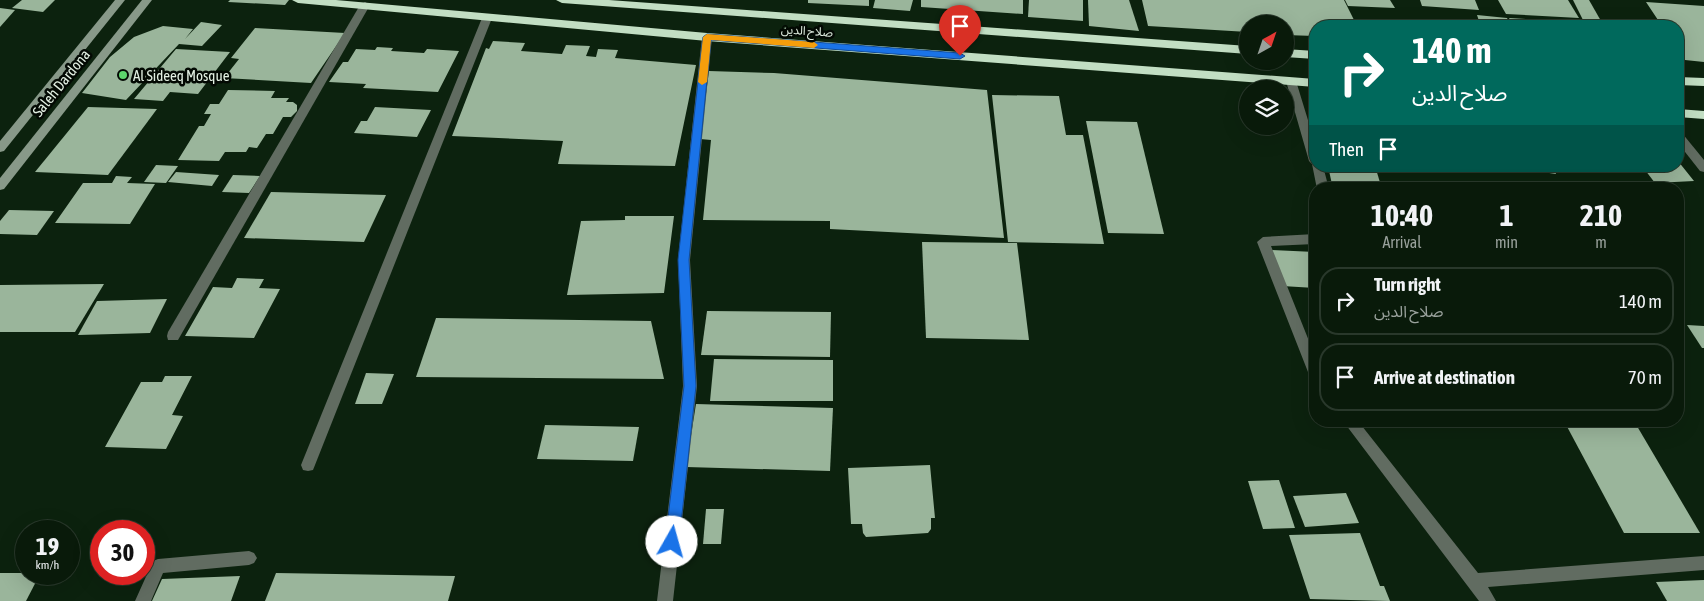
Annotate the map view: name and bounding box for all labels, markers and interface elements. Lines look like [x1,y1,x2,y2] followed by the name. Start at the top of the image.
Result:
[939,5,981,56] pin
[946,12,974,40] icon: arrive
[1239,15,1294,70] north arrow
[1239,15,1294,135] map controls
[780,22,834,42] street label: صلاح الدين
[1412,30,1491,70] text: 140 m
[1329,40,1394,105] icon: right
[29,46,93,120] street label: Saleh Dardona
[133,67,230,84] place label: Al Sideeq Mosque
[117,69,129,81] marker: Al Sideeq Mosque
[1239,80,1294,135] button: layers
[1412,80,1507,106] text: صلاح الدين
[1374,135,1402,163] icon: arrive
[1329,138,1364,160] text: Then
[1371,198,1433,232] text: 10:40
[1499,198,1514,232] text: 1
[1580,198,1622,232] text: 210
[1382,233,1422,251] text: Arrival
[1495,233,1518,251] text: min
[1595,233,1607,251] text: m
[1374,273,1441,295] text: Turn right
[1331,287,1359,315] icon: right
[1619,290,1662,312] text: 140 m
[1374,302,1443,320] text: صلاح الدين
[1331,363,1359,391] icon: arrive
[1374,366,1515,388] text: Arrive at destination
[1628,366,1662,388] text: 70 m
[645,515,697,567] position arrow
[90,520,155,585] speed limit sign: 30
[36,532,59,560] text: 19
[36,558,59,572] text: km/h

